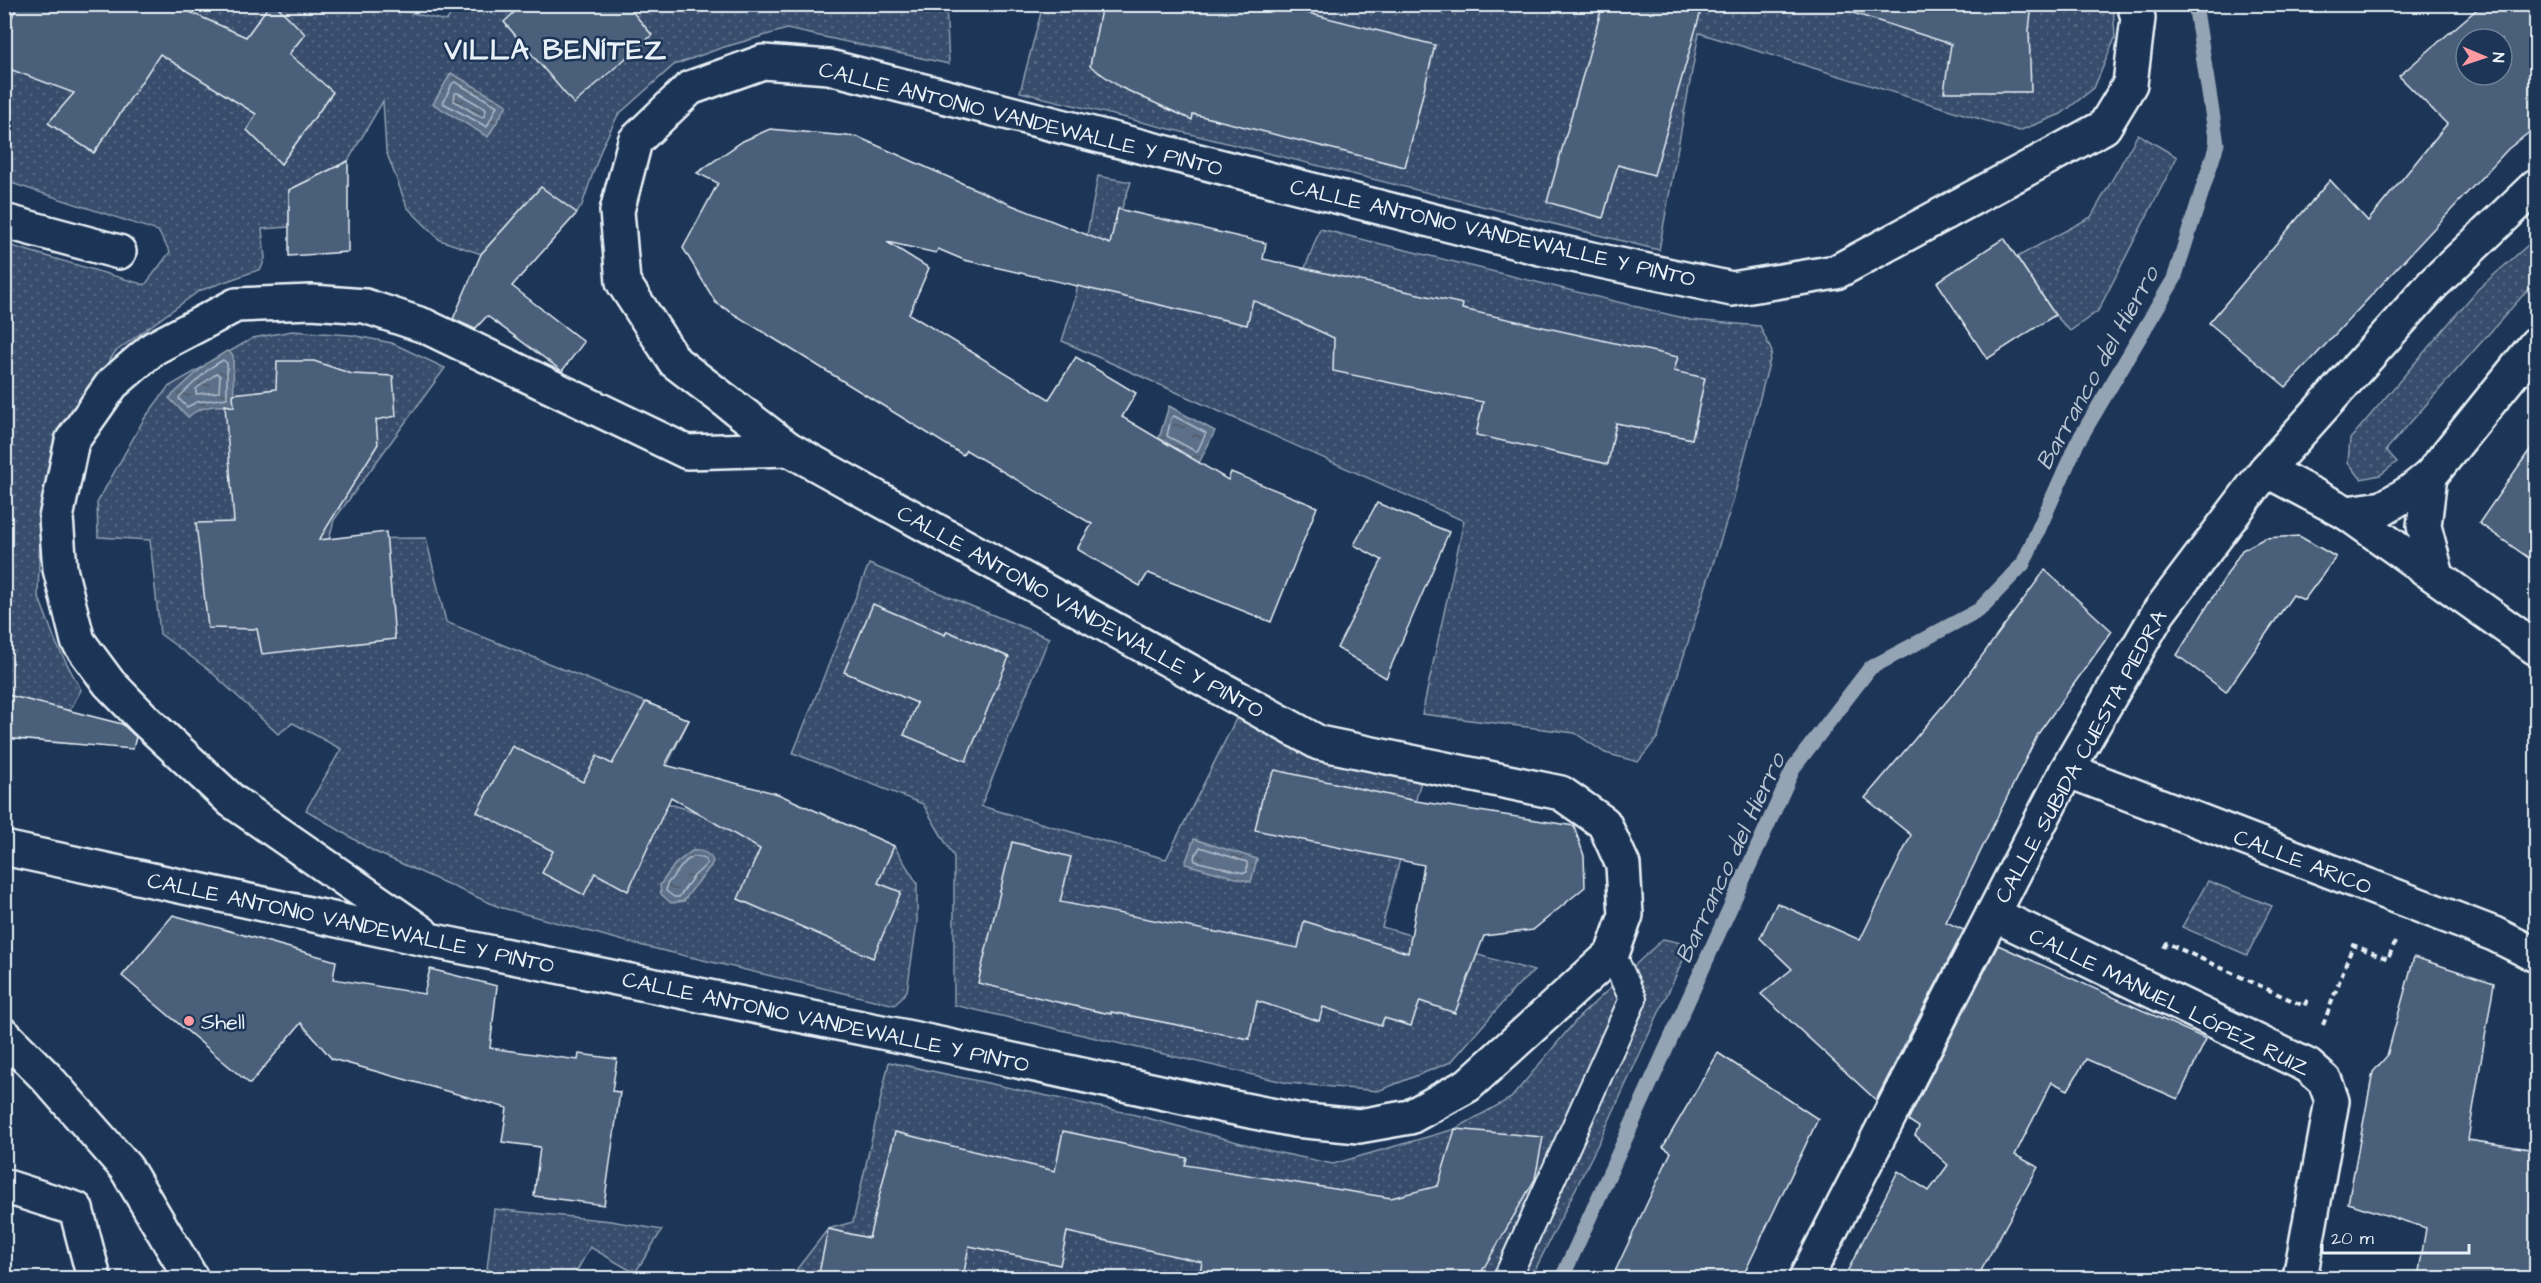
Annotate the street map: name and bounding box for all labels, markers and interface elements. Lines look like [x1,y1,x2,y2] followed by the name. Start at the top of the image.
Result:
[2454,27,2514,87] north arrow
[443,31,668,70] district label: VILLA BENÍTEZ
[2487,52,2509,63] text: N
[815,54,1226,185] street label: CALLE ANTONIO VANDEWALLE Y PINTO
[1287,172,1699,295] street label: CALLE ANTONIO VANDEWALLE Y PINTO
[2028,259,2169,476] water label: Barranco del Hierro
[891,498,1270,727] street label: CALLE ANTONIO VANDEWALLE Y PINTO
[1988,605,2175,909] street label: CALLE SUBIDA CUESTA PIEDRA
[1667,747,1795,969] water label: Barranco del Hierro
[2229,822,2376,903] street label: CALLE ARICO
[144,865,557,982] street label: CALLE ANTONIO VANDEWALLE Y PINTO
[2024,921,2315,1084] street label: CALLE MANUEL LÓPEZ RUIZ
[619,964,1032,1081] street label: CALLE ANTONIO VANDEWALLE Y PINTO
[201,1007,245,1038] place label: Shell
[182,1014,196,1028] marker: Shell
[2322,1217,2469,1255] scale bar
[2331,1226,2374,1251] text: 20 m

